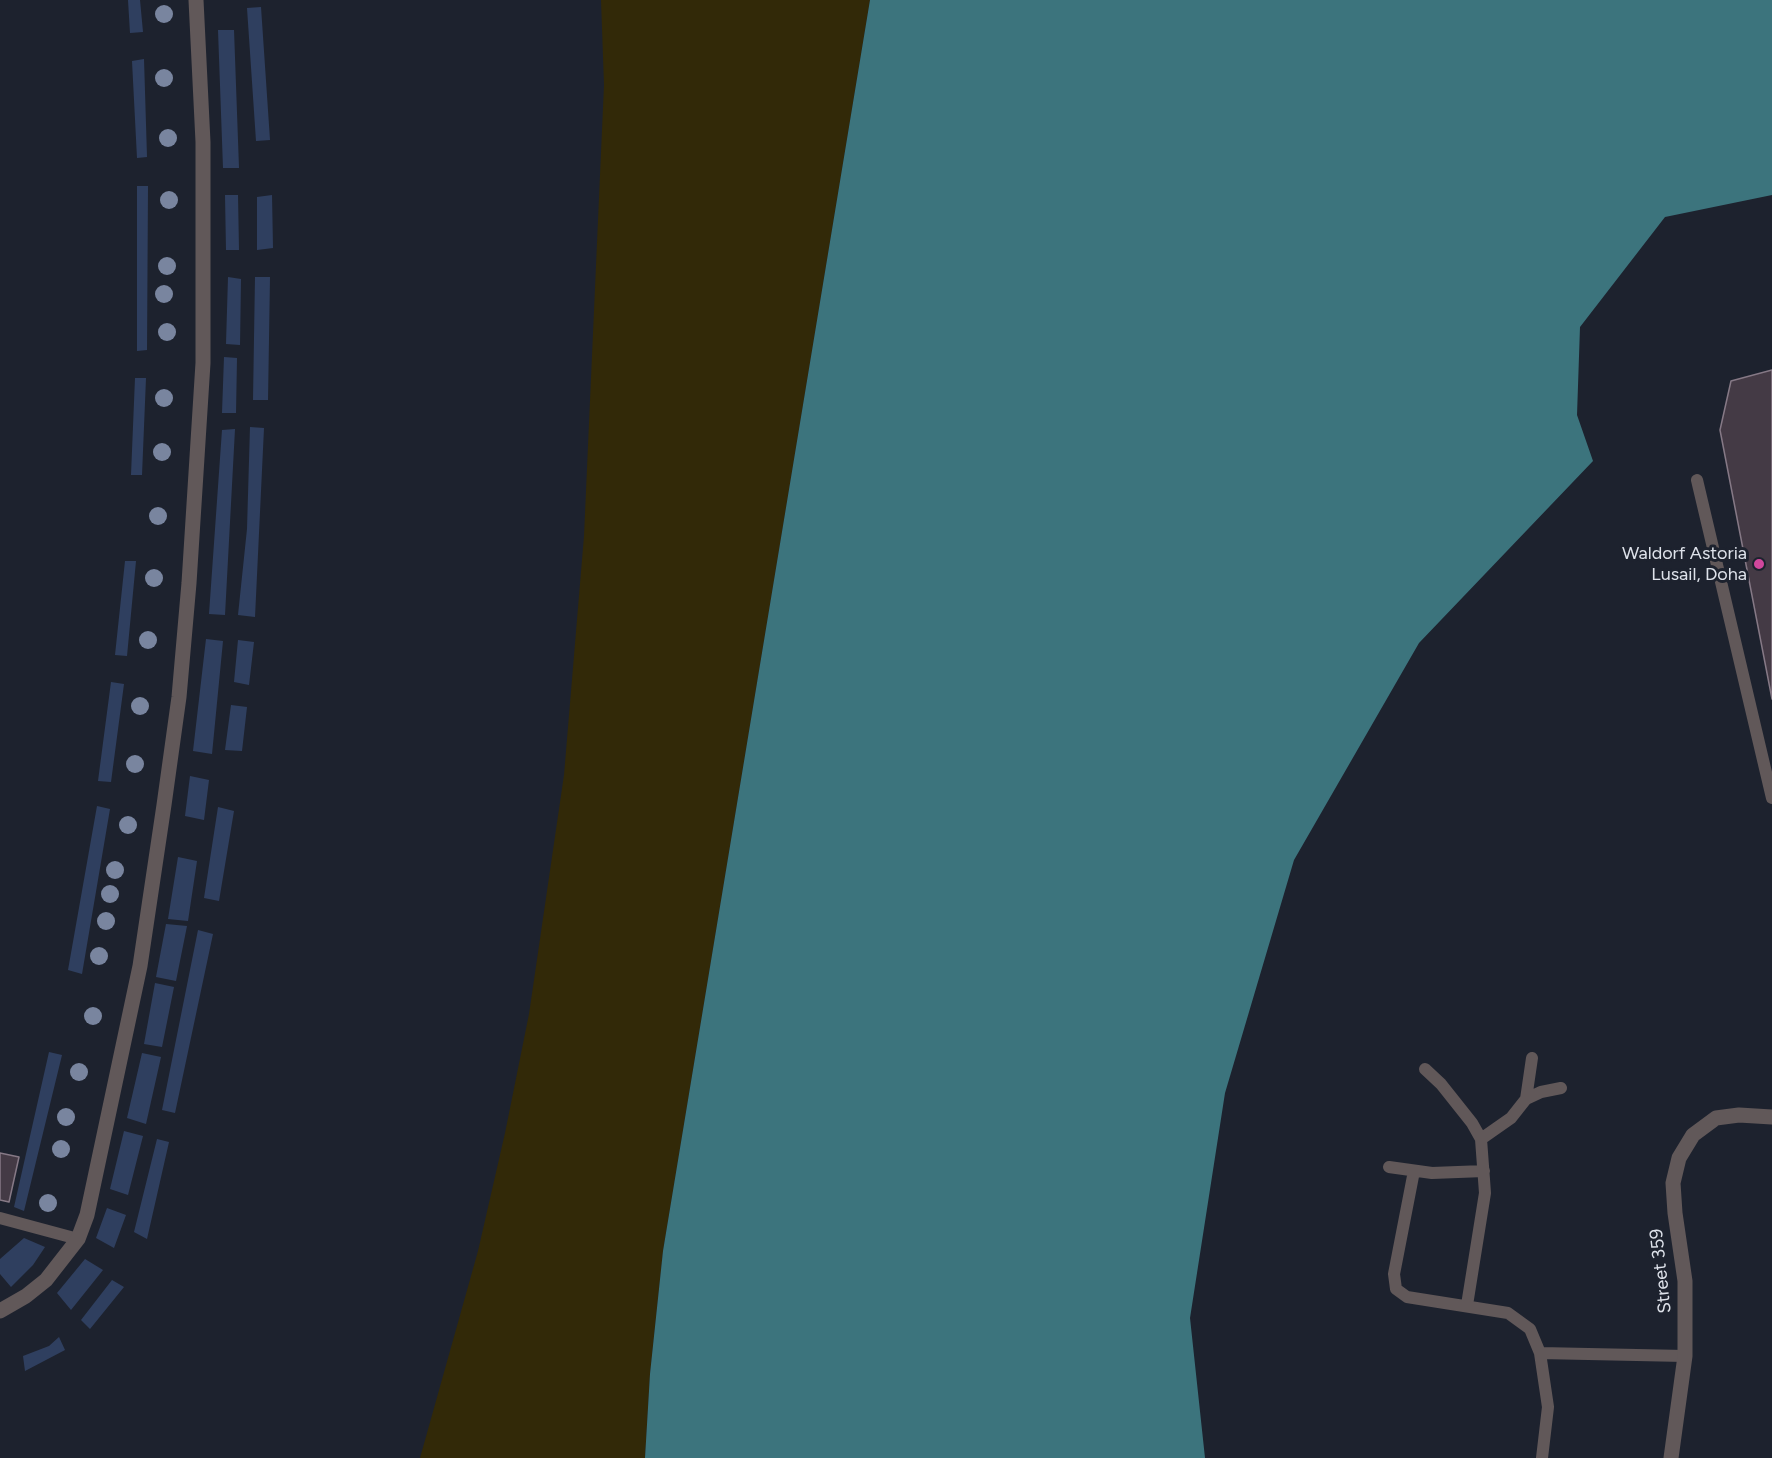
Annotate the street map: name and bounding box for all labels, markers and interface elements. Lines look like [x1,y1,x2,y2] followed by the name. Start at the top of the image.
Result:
[1622,543,1747,586] place label: Waldorf Astoria Lusail, Doha
[1752,557,1766,571] marker: Waldorf Astoria Lusail, Doha
[1646,1228,1676,1314] street label: Street 359

